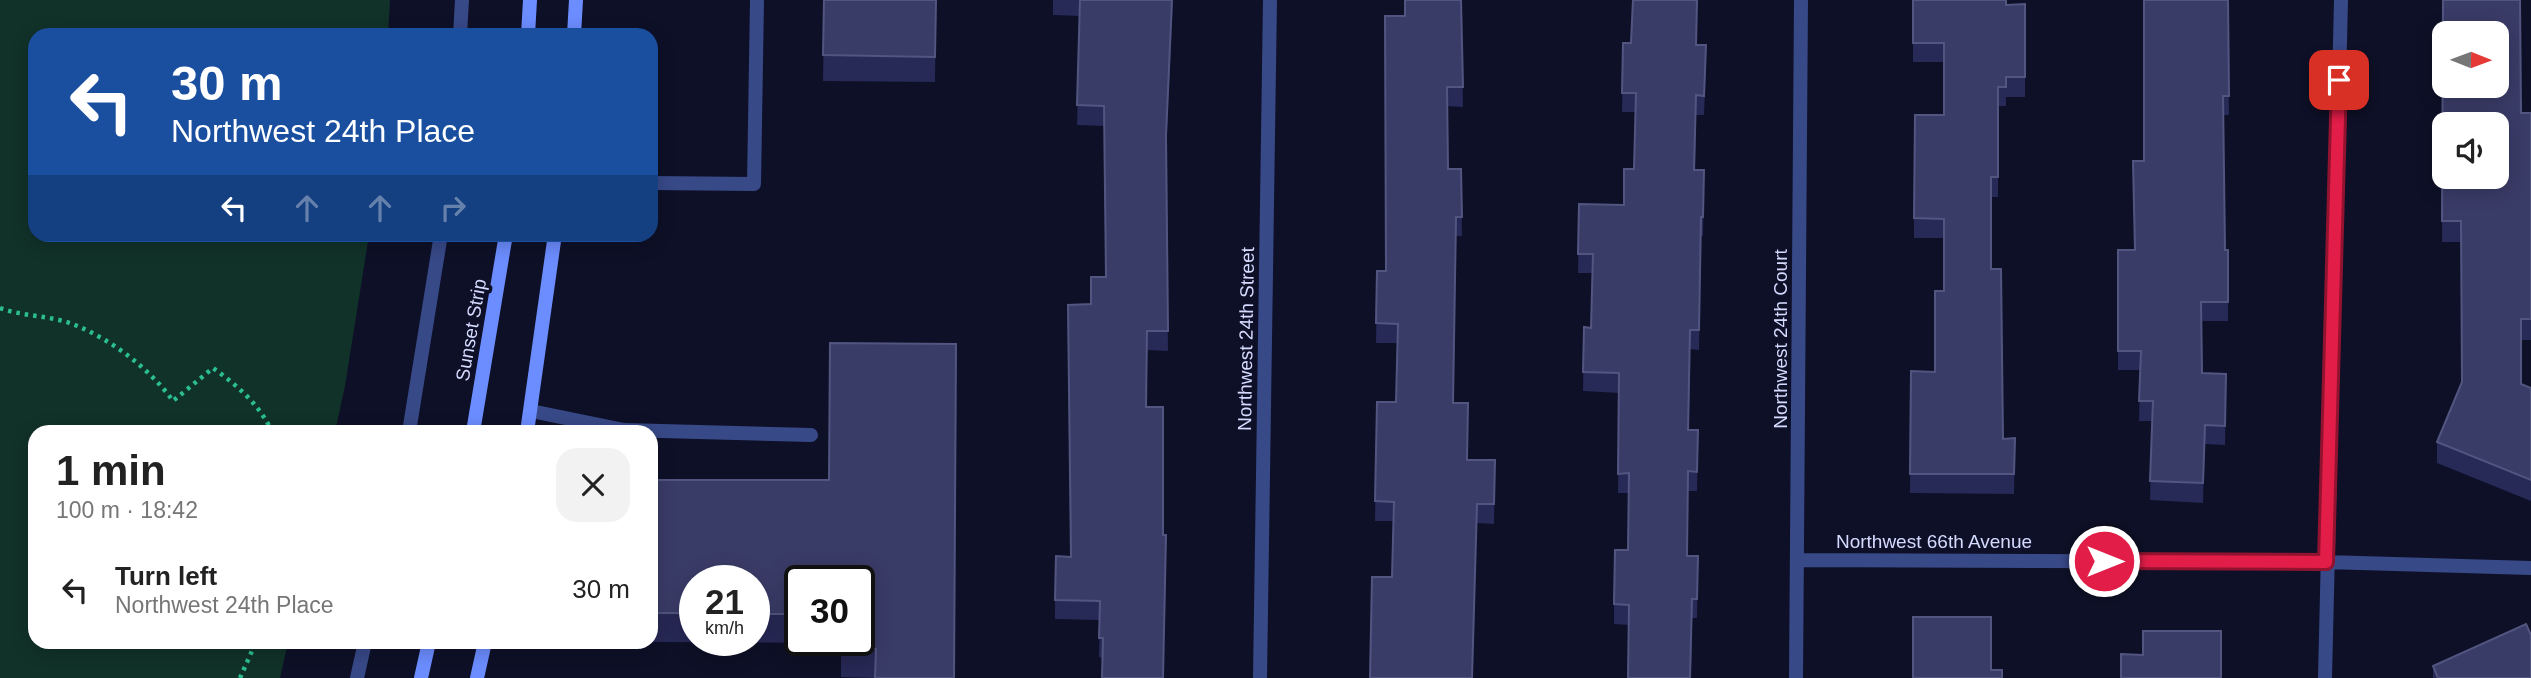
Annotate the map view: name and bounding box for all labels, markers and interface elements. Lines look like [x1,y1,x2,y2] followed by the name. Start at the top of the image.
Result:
[2432,21,2510,98] north arrow
[2432,21,2509,189] map controls
[2309,50,2369,110] pin
[56,56,147,147] icon: left
[171,56,283,110] text: 30 m
[2320,61,2358,99] icon: arrive
[2432,112,2509,189] button: sound
[171,113,475,149] text: Northwest 24th Place
[215,189,253,227] icon: left
[288,189,326,227] icon: ahead
[361,189,399,227] icon: ahead
[434,189,472,227] icon: right
[1234,246,1258,431] street label: Northwest 24th Street
[1770,249,1791,429] street label: Northwest 24th Court
[452,277,490,383] street label: Sunset Strip
[56,447,166,494] text: 1 min
[556,448,630,522] button: close
[56,497,198,523] text: 100 m · 18:42
[2067,524,2141,598] position arrow
[1836,531,2032,552] street label: Northwest 66th Avenue
[115,561,217,591] text: Turn left
[784,565,875,656] speed limit sign: 30
[56,571,94,609] icon: left
[572,574,630,604] text: 30 m
[705,582,744,621] text: 21
[115,592,334,618] text: Northwest 24th Place
[705,618,744,638] text: km/h

